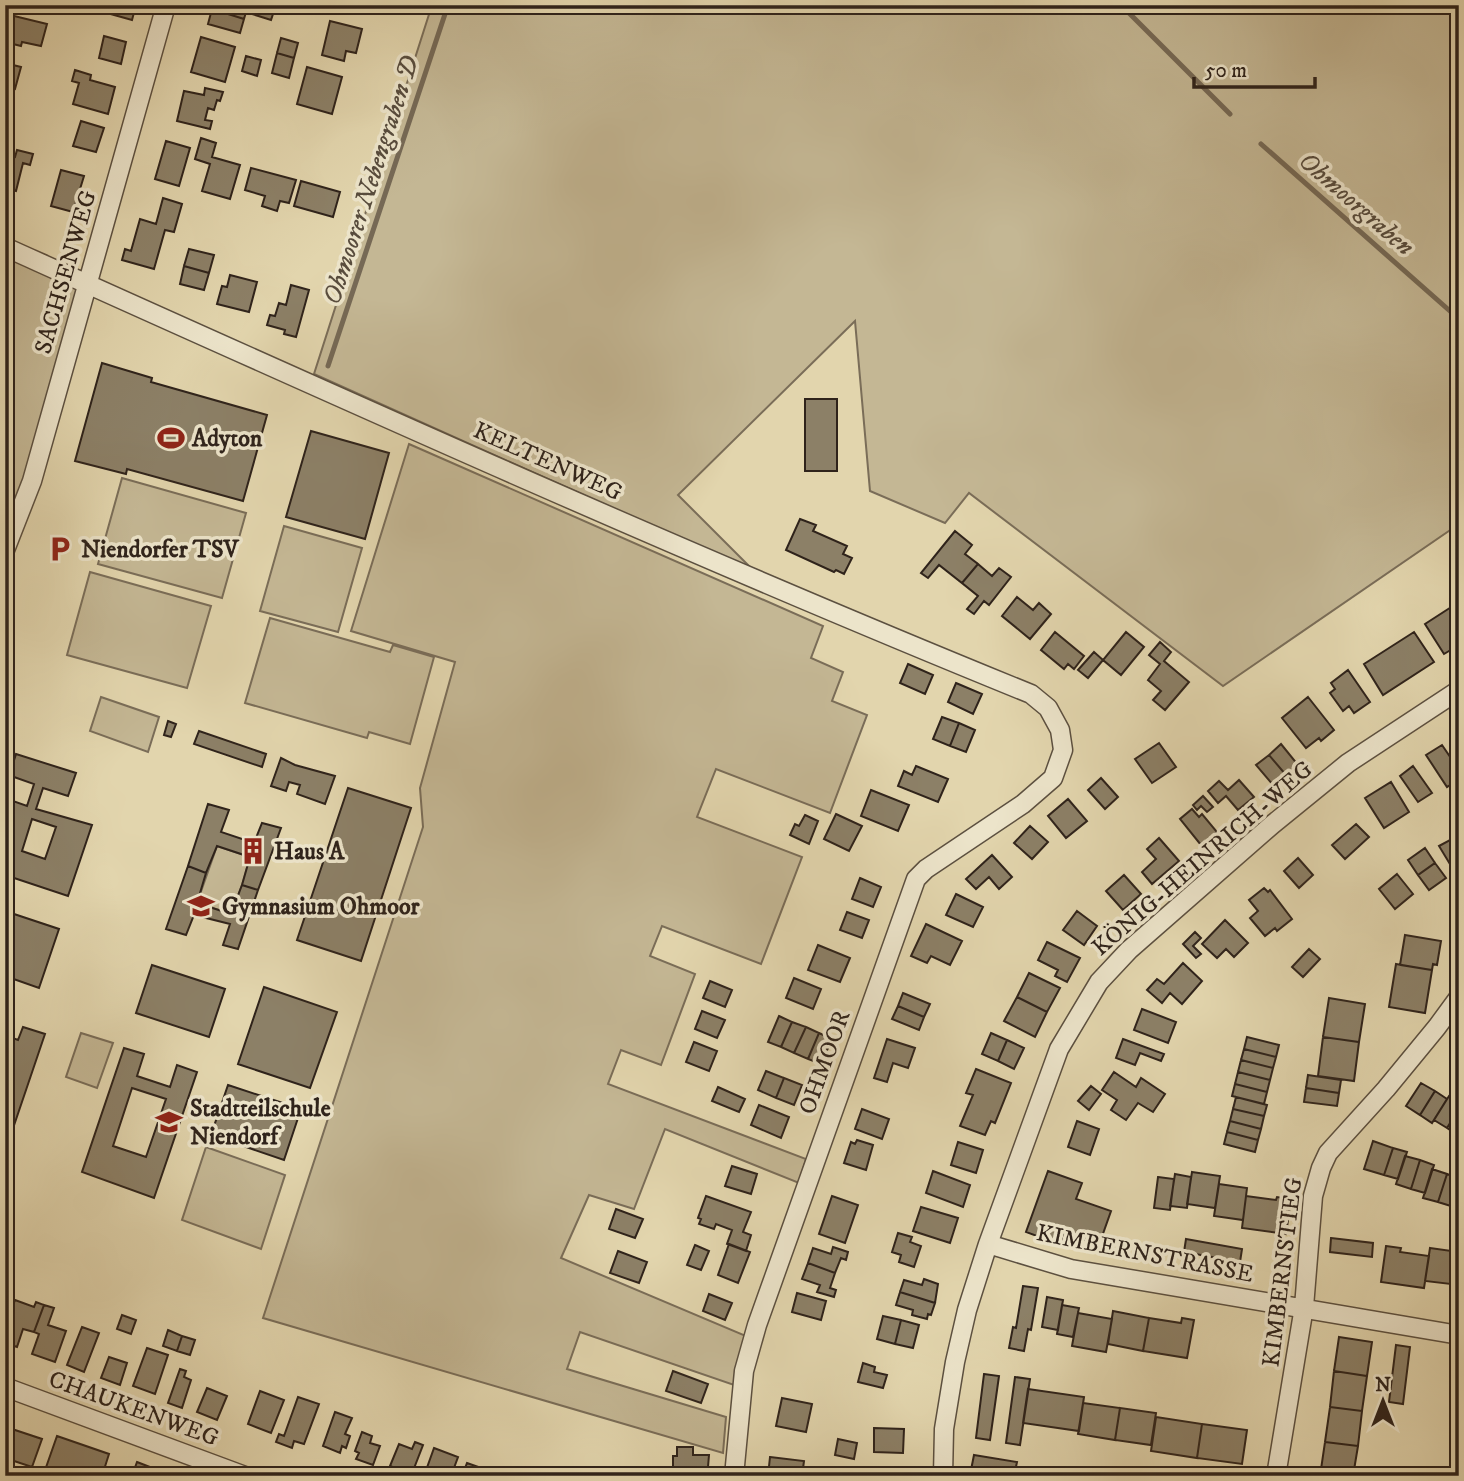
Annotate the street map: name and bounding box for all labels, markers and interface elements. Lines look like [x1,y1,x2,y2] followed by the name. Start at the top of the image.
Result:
[1194,46,1315,90] scale bar
[316,51,428,309] water label: Ohmoorer Nebengraben D
[1205,58,1247,84] text: 50 m
[1291,145,1421,263] water label: Ohmoorgraben
[28,187,104,358] street label: SACHSENWEG
[468,416,627,508] street label: KELTENWEG
[156,423,186,453] sports icon: Adyton
[191,424,263,454] place label: Adyton
[45,534,75,564] parking icon: Niendorfer TSV
[81,535,240,565] place label: Niendorfer TSV
[1086,755,1319,963] street label: KÖNIG-HEINRICH-WEG
[238,836,268,866] building icon: Haus A
[274,837,345,867] place label: Haus A
[186,891,216,921] school or university icon: Gymnasium Ohmoor
[222,892,421,922] place label: Gymnasium Ohmoor
[792,1006,858,1118] street label: OHMOOR
[190,1094,331,1152] place label: Stadtteilschule Niendorf
[154,1107,184,1137] school or university icon: Stadtteilschule Niendorf
[1256,1175,1310,1369] street label: KIMBERNSTIEG
[1034,1218,1256,1290] street label: KIMBERNSTRASSE
[45,1364,223,1454] street label: CHAUKENWEG
[1348,1366,1418,1436] north arrow
[1375,1374,1391,1397] text: N

